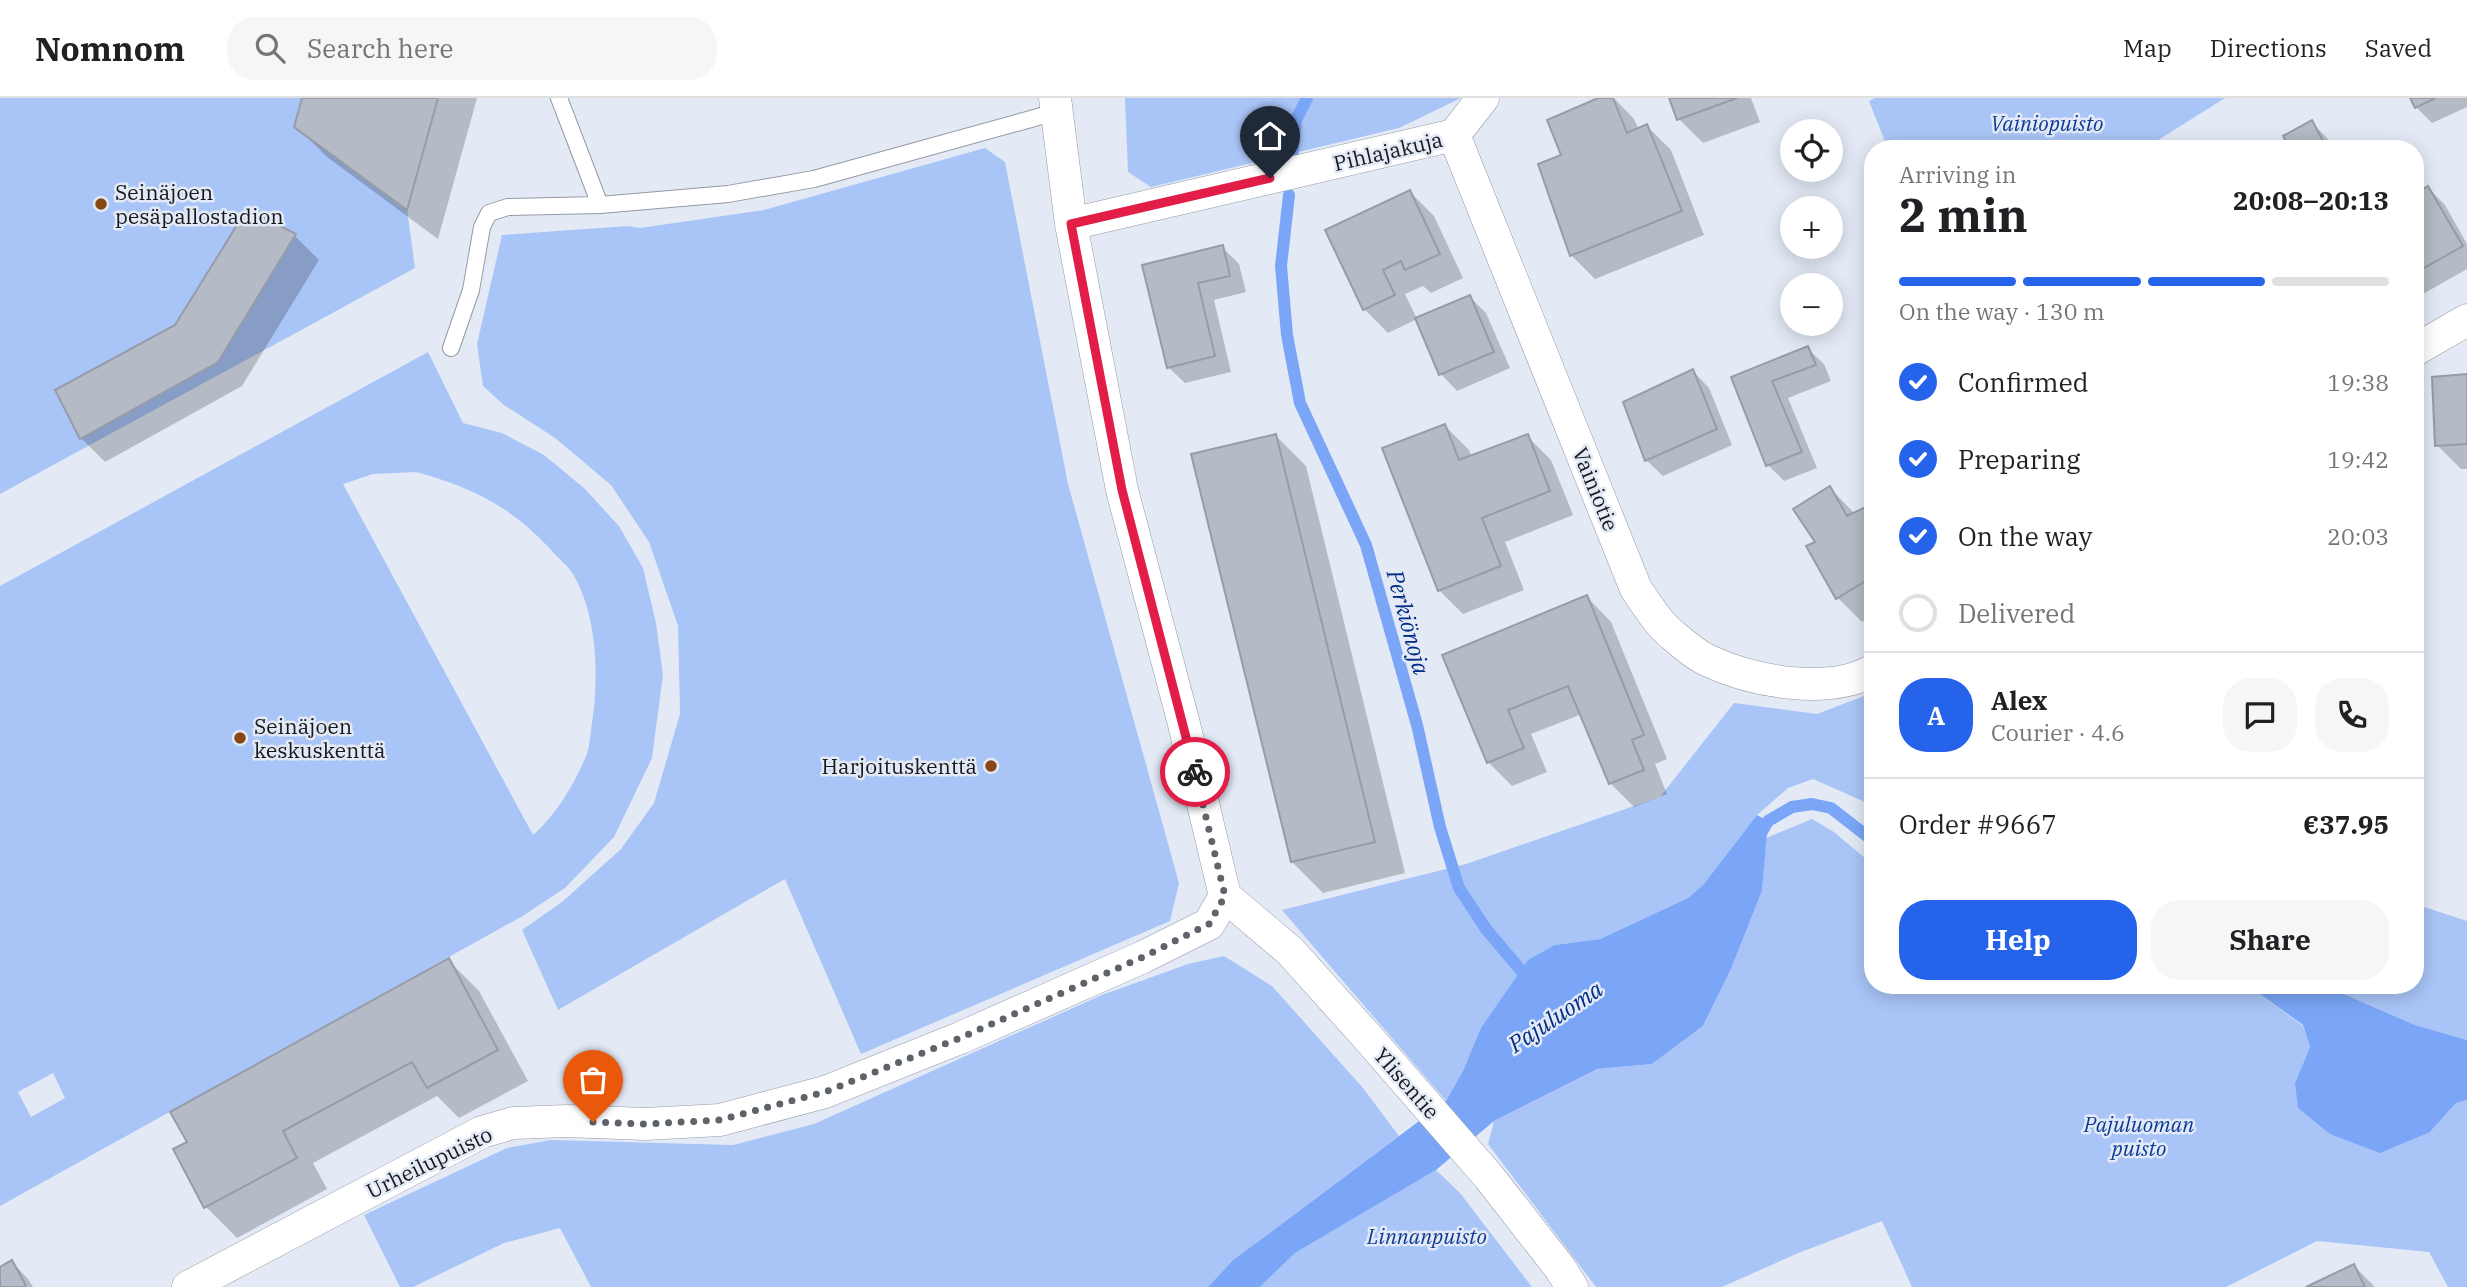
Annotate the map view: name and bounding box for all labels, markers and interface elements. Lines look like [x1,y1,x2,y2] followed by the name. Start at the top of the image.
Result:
[227,17,717,80] search box
[35,27,185,70] text: Nomnom
[251,29,289,67] icon: search
[307,31,453,65] text: Search here
[2123,32,2172,64] text: Map
[2210,32,2327,64] text: Directions
[2365,32,2432,64] text: Saved
[1240,106,1300,178] pin
[1991,109,2103,137] park label: Vainiopuisto
[1251,117,1289,155] icon: home
[1780,119,1843,336] map controls
[1780,119,1843,182] button: locate
[1331,125,1445,177] street label: Pihlajakuja
[1899,159,2016,189] text: Arriving in
[115,178,284,230] place label: Seinäjoen pesäpallostadion
[2233,183,2389,217] text: 20:08–20:13
[1899,185,2028,245] text: 2 min
[93,196,109,212] marker: Seinäjoen pesäpallostadion
[1780,196,1843,259] button: +
[1780,273,1843,336] button: −
[1899,296,2105,326] text: On the way · 130 m
[1899,363,1937,401] icon: check
[1958,365,2089,399] text: Confirmed
[2327,367,2389,397] text: 19:38
[1899,440,1937,478] icon: check
[1958,442,2080,476] text: Preparing
[1567,443,1625,535] street label: Vainiotie
[2327,444,2389,474] text: 19:42
[1899,517,1937,555] icon: check
[1958,519,2092,553] text: On the way
[2327,521,2389,551] text: 20:03
[1380,565,1437,678] water label: Perkiönoja
[1958,596,2075,630] text: Delivered
[2223,678,2297,752] button: chat
[2315,678,2389,752] button: phone
[1991,683,2047,717] text: Alex
[1927,698,1945,732] text: A
[254,712,385,764] place label: Seinäjoen keskuskenttä
[1991,717,2125,747] text: Courier · 4.6
[232,730,248,746] marker: Seinäjoen keskuskenttä
[1160,737,1230,807] courier
[822,752,977,780] place label: Harjoituskenttä
[1176,753,1214,791] icon: bike
[983,758,999,774] marker: Harjoituskenttä
[1899,807,2057,841] text: Order #9667
[2303,807,2389,841] text: €37.95
[1899,900,2137,980] button: Help
[2151,900,2389,980] button: Share
[1501,973,1608,1059] water label: Pajuluoma
[1368,1041,1446,1125] street label: Ylisentie
[563,1050,623,1122] pin
[574,1061,612,1099] icon: bag
[2083,1110,2194,1162] park label: Pajuluoman puisto
[361,1119,497,1205] street label: Urheilupuisto
[1366,1222,1487,1250] park label: Linnanpuisto

